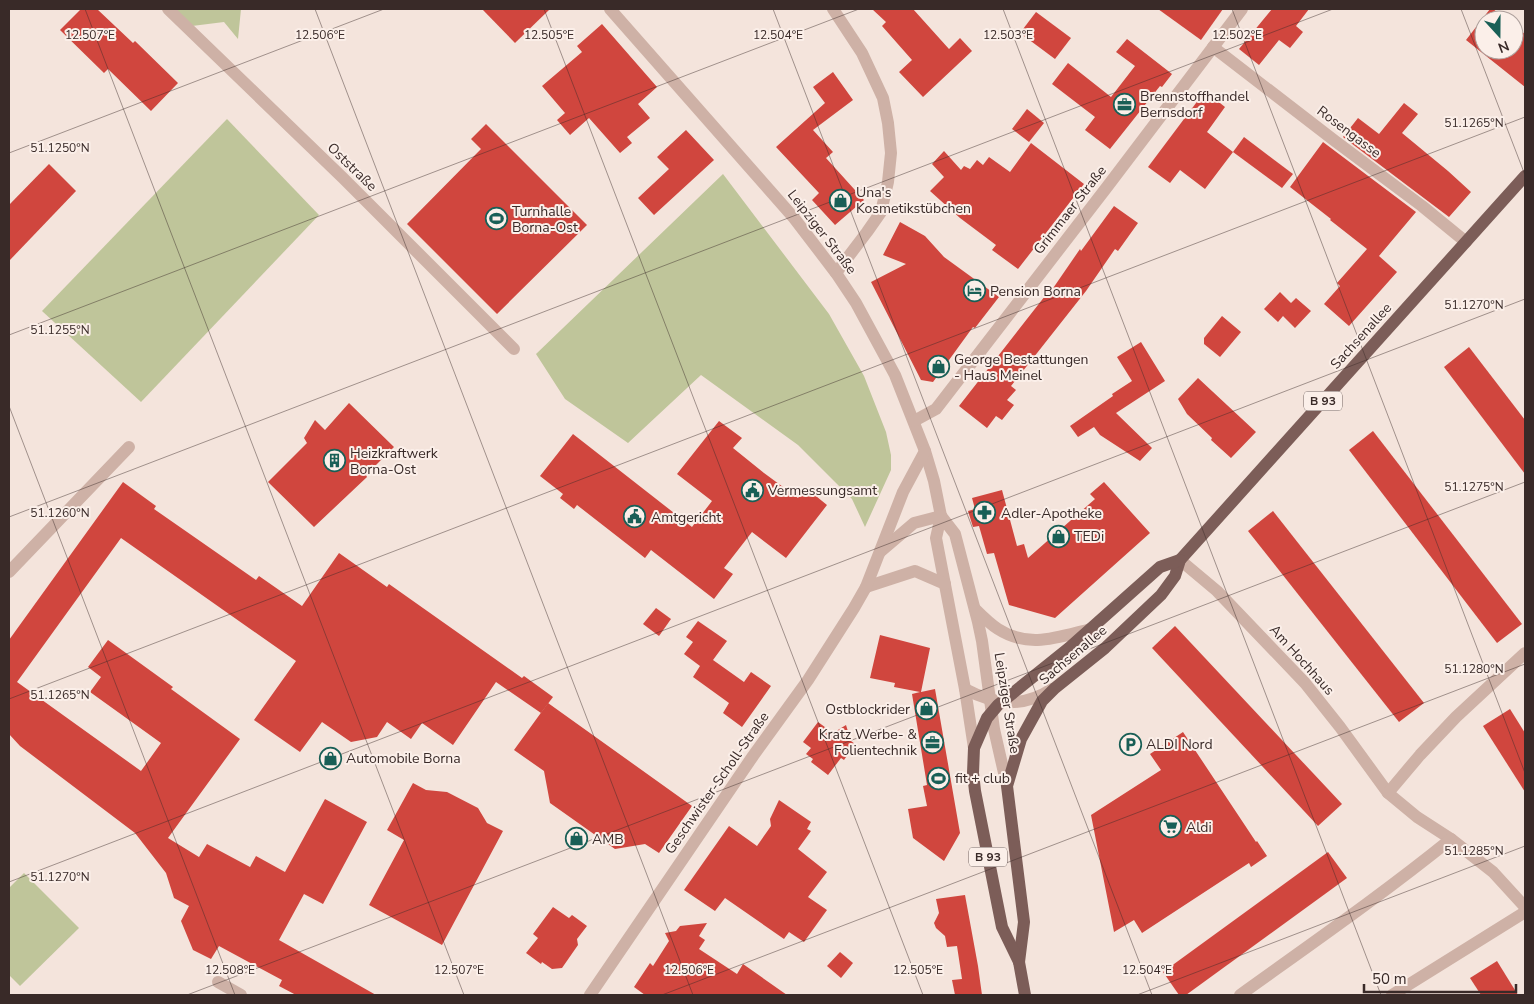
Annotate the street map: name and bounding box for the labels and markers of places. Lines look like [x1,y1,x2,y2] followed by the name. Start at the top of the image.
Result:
[1140,87,1250,122] place label: Brennstoffhandel Bernsdorf
[1112,92,1136,116] office icon: Brennstoffhandel Bernsdorf
[856,183,971,218] place label: Una's Kosmetikstübchen
[828,188,852,212] shop icon: Una's Kosmetikstübchen
[512,202,578,237] place label: Turnhalle Borna-Ost
[484,207,508,231] sports icon: Turnhalle Borna-Ost
[962,279,986,303] hotel icon: Pension Borna
[990,282,1081,301] place label: Pension Borna
[954,350,1089,385] place label: George Bestattungen - Haus Meinel
[926,355,950,379] shop icon: George Bestattungen - Haus Meinel
[350,444,439,479] place label: Heizkraftwerk Borna-Ost
[322,449,346,473] building icon: Heizkraftwerk Borna-Ost
[740,478,764,502] public building icon: Vermessungsamt
[767,481,877,500] place label: Vermessungsamt
[973,501,997,525] pharmacy icon: Adler-Apotheke
[1001,504,1102,523] place label: Adler-Apotheke
[623,505,647,529] public building icon: Amtgericht
[651,508,721,527] place label: Amtgericht
[1046,524,1070,548] shop icon: TEDi
[1074,527,1104,546] place label: TEDi
[914,697,938,721] shop icon: Ostblockrider
[825,700,910,719] place label: Ostblockrider
[819,725,918,760] place label: Kratz Werbe- & Folientechnik
[921,730,945,754] office icon: Kratz Werbe- & Folientechnik
[1118,732,1142,756] parking icon: ALDI Nord
[1146,735,1213,754] place label: ALDI Nord
[318,746,342,770] shop icon: Automobile Borna
[346,749,461,768] place label: Automobile Borna
[927,766,951,790] sports icon: fit + club
[955,769,1010,788] place label: fit + club
[1158,815,1182,839] supermarket icon: Aldi
[1186,818,1212,837] place label: Aldi
[564,827,588,851] shop icon: AMB
[592,830,624,849] place label: AMB

